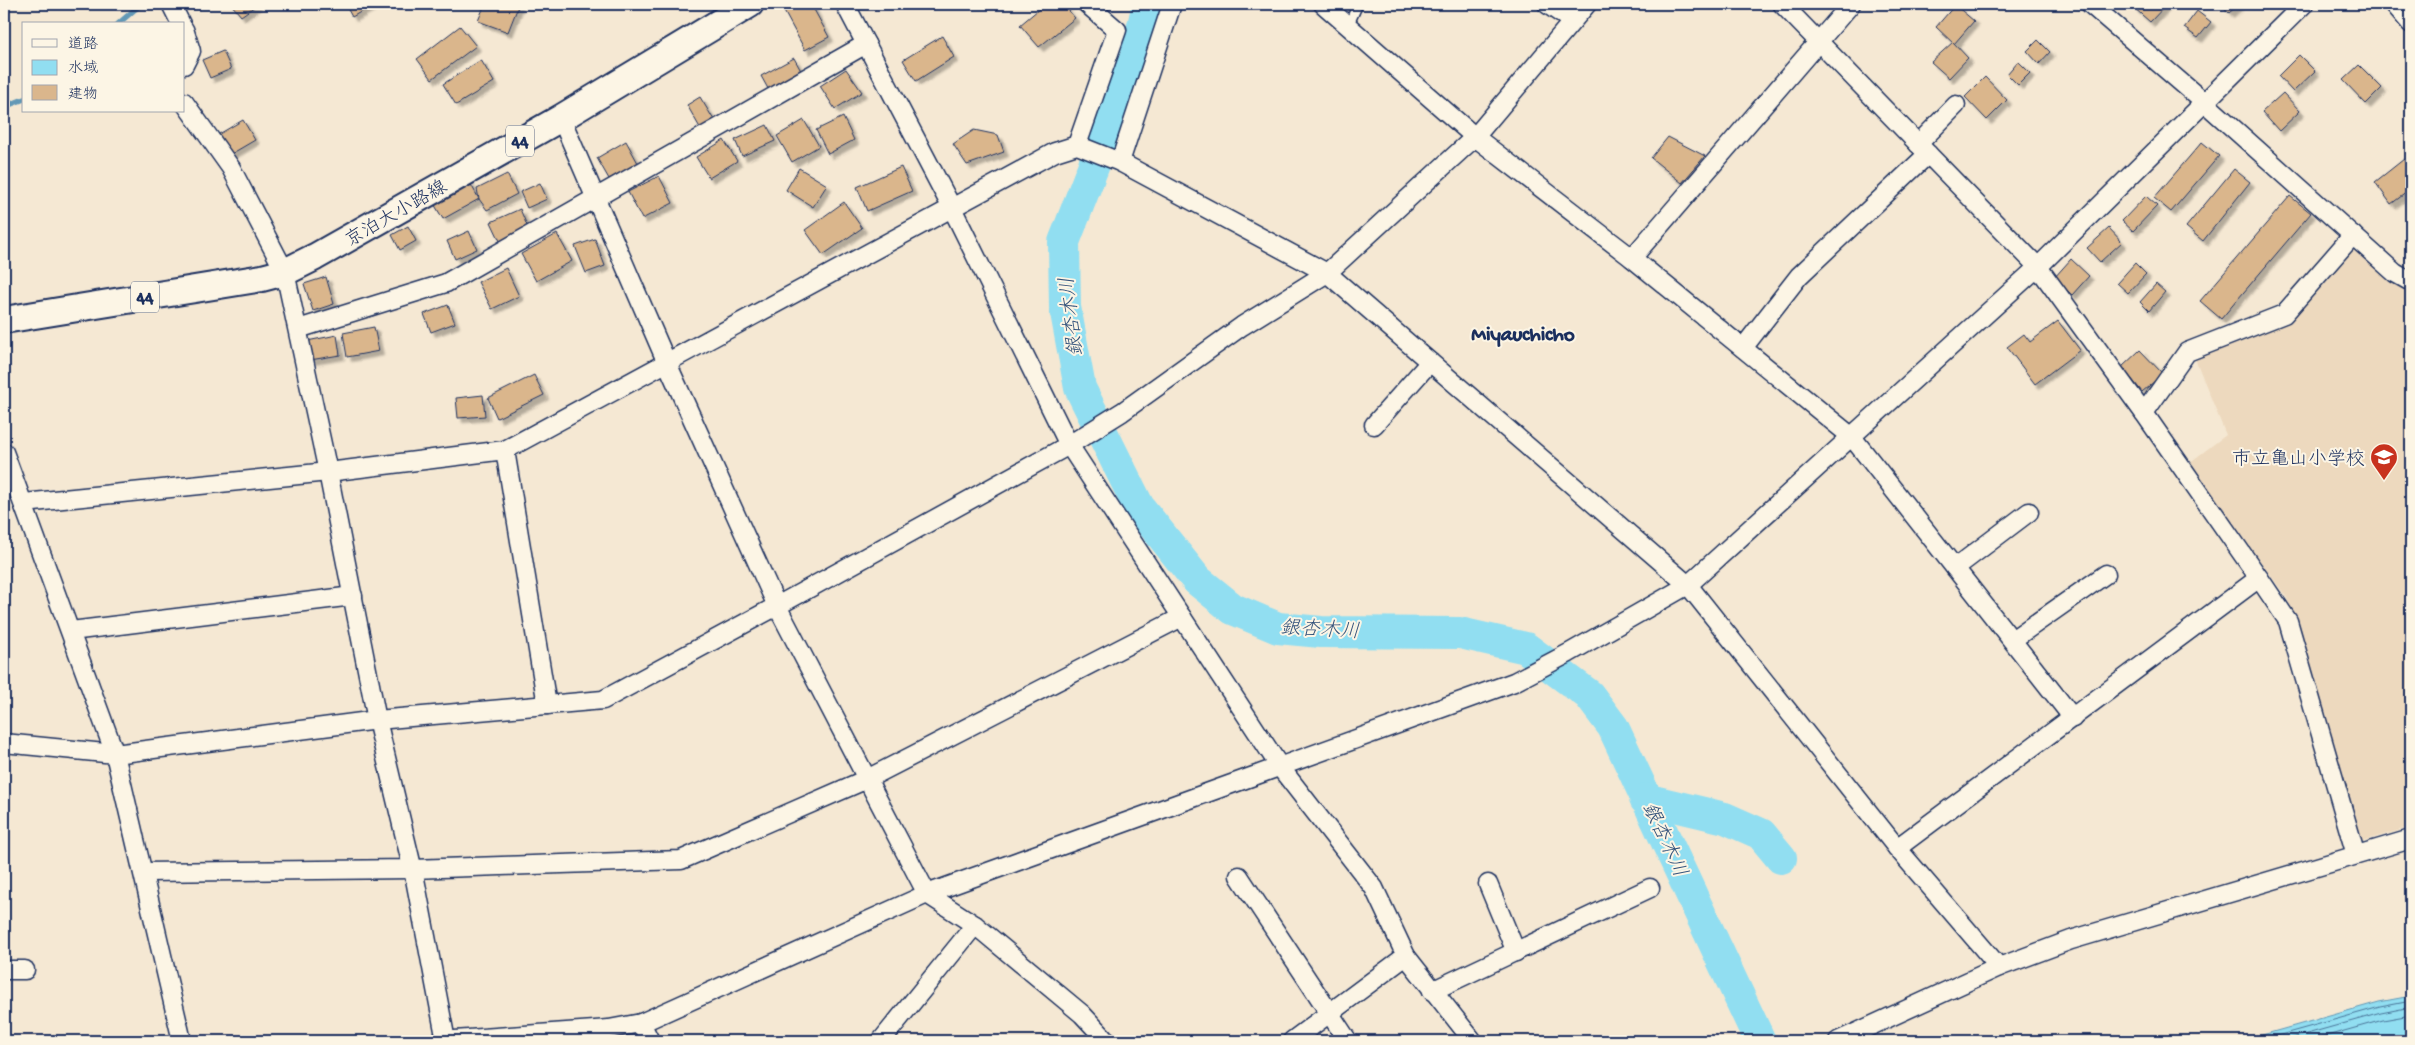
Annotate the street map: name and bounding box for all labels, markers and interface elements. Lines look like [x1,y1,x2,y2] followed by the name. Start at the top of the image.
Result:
[22,22,185,112] legend
[68,36,98,54] text: 道路
[68,59,98,78] text: 水域
[68,86,98,104] text: 建物
[506,125,534,156] road number: 44
[341,176,452,253] street label: 京泊大小路線
[1055,275,1090,358] water label: 銀杏木川
[131,282,159,312] road number: 44
[1471,324,1575,349] district label: Miyauchicho
[2369,442,2399,481] school or university icon: 市立亀山小学校
[2232,448,2365,472] place label: 市立亀山小学校
[1279,616,1360,645] water label: 銀杏木川
[1636,799,1692,882] water label: 銀杏木川

